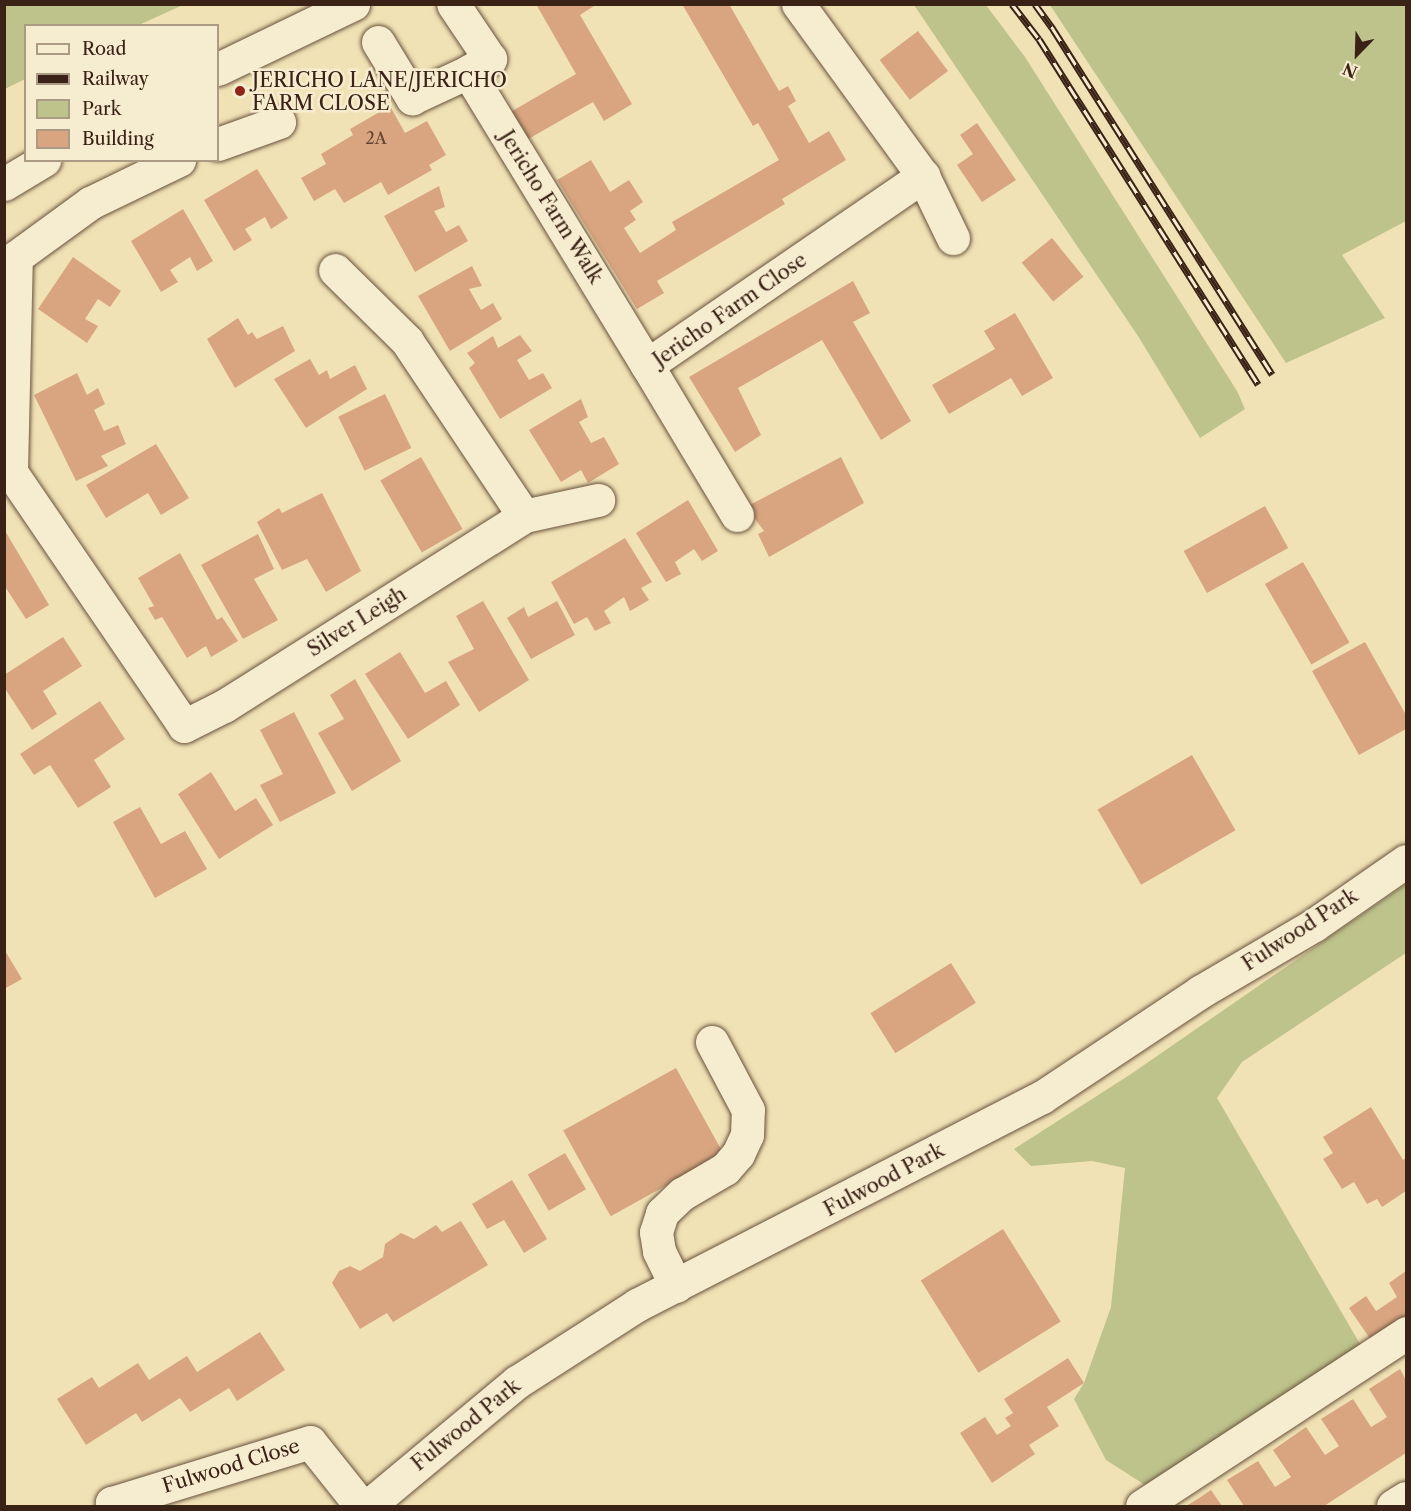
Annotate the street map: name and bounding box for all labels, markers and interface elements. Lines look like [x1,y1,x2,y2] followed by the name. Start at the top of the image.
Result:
[24,24,219,162] legend
[1327,24,1387,84] north arrow
[82,38,127,60] text: Road
[1340,59,1360,82] text: N
[82,68,149,90] text: Railway
[252,68,507,115] place label: JERICHO LANE/JERICHO FARM CLOSE
[233,84,247,98] marker: JERICHO LANE/JERICHO FARM CLOSE
[82,98,121,120] text: Park
[494,126,608,288] street label: Jericho Farm Walk
[82,128,154,150] text: Building
[365,128,387,148] house number: 2A
[649,248,811,372] street label: Jericho Farm Close
[303,582,411,662] street label: Silver Leigh
[1238,884,1362,976] street label: Fulwood Park
[820,1138,948,1222] street label: Fulwood Park
[407,1374,525,1476] street label: Fulwood Park
[159,1434,303,1498] street label: Fulwood Close

